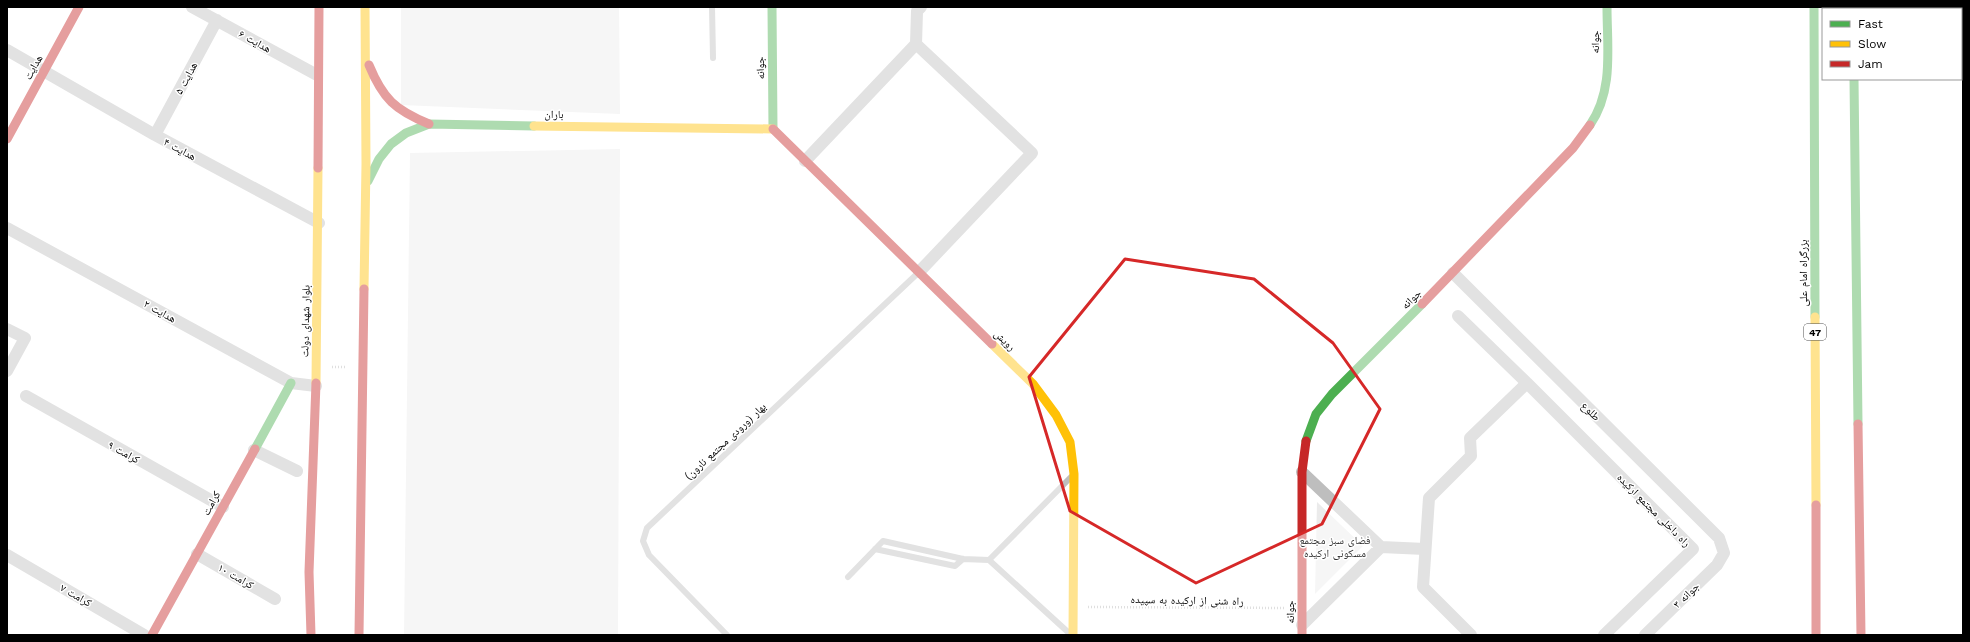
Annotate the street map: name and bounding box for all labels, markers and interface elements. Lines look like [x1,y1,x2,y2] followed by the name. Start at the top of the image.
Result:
[1822,8,1962,80] legend
[1858,17,1883,31] text: Fast
[236,27,274,56] street label: هدایت ۶
[1589,31,1602,54] street label: جوانه
[1858,37,1886,51] text: Slow
[21,52,46,82] street label: هدایت
[754,56,767,79] street label: جوانه
[1858,57,1883,71] text: Jam
[173,59,201,97] street label: هدایت ۵
[544,108,564,121] street label: باران
[161,136,199,164] street label: هدایت ۴
[1797,240,1810,306] street label: بزرگراه امام علی
[298,285,313,357] street label: بلوار شهدای دولت
[1399,287,1424,312] street label: جوانه
[141,297,179,326] street label: هدایت ۲
[1804,324,1826,340] road number: 47
[991,327,1018,353] street label: رویش
[1578,399,1603,424] street label: طلوع
[682,400,769,483] street label: بهار (ورودی مجتمع نارون)
[106,438,142,467] street label: کرامت ۹
[1614,471,1693,550] street label: راه داخلی مجتمع ارکیده
[200,489,224,518] street label: کرامت
[1299,534,1371,560] park label: فضای سبز مجتمع مسکونی ارکیده
[215,561,256,592] street label: کرامت ۱۰
[1671,580,1702,611] street label: جوانه ۳
[58,581,94,610] street label: کرامت ۷
[1130,593,1244,608] street label: راه شنی از ارکیده به سپیده
[1284,601,1297,623] street label: جوانه

